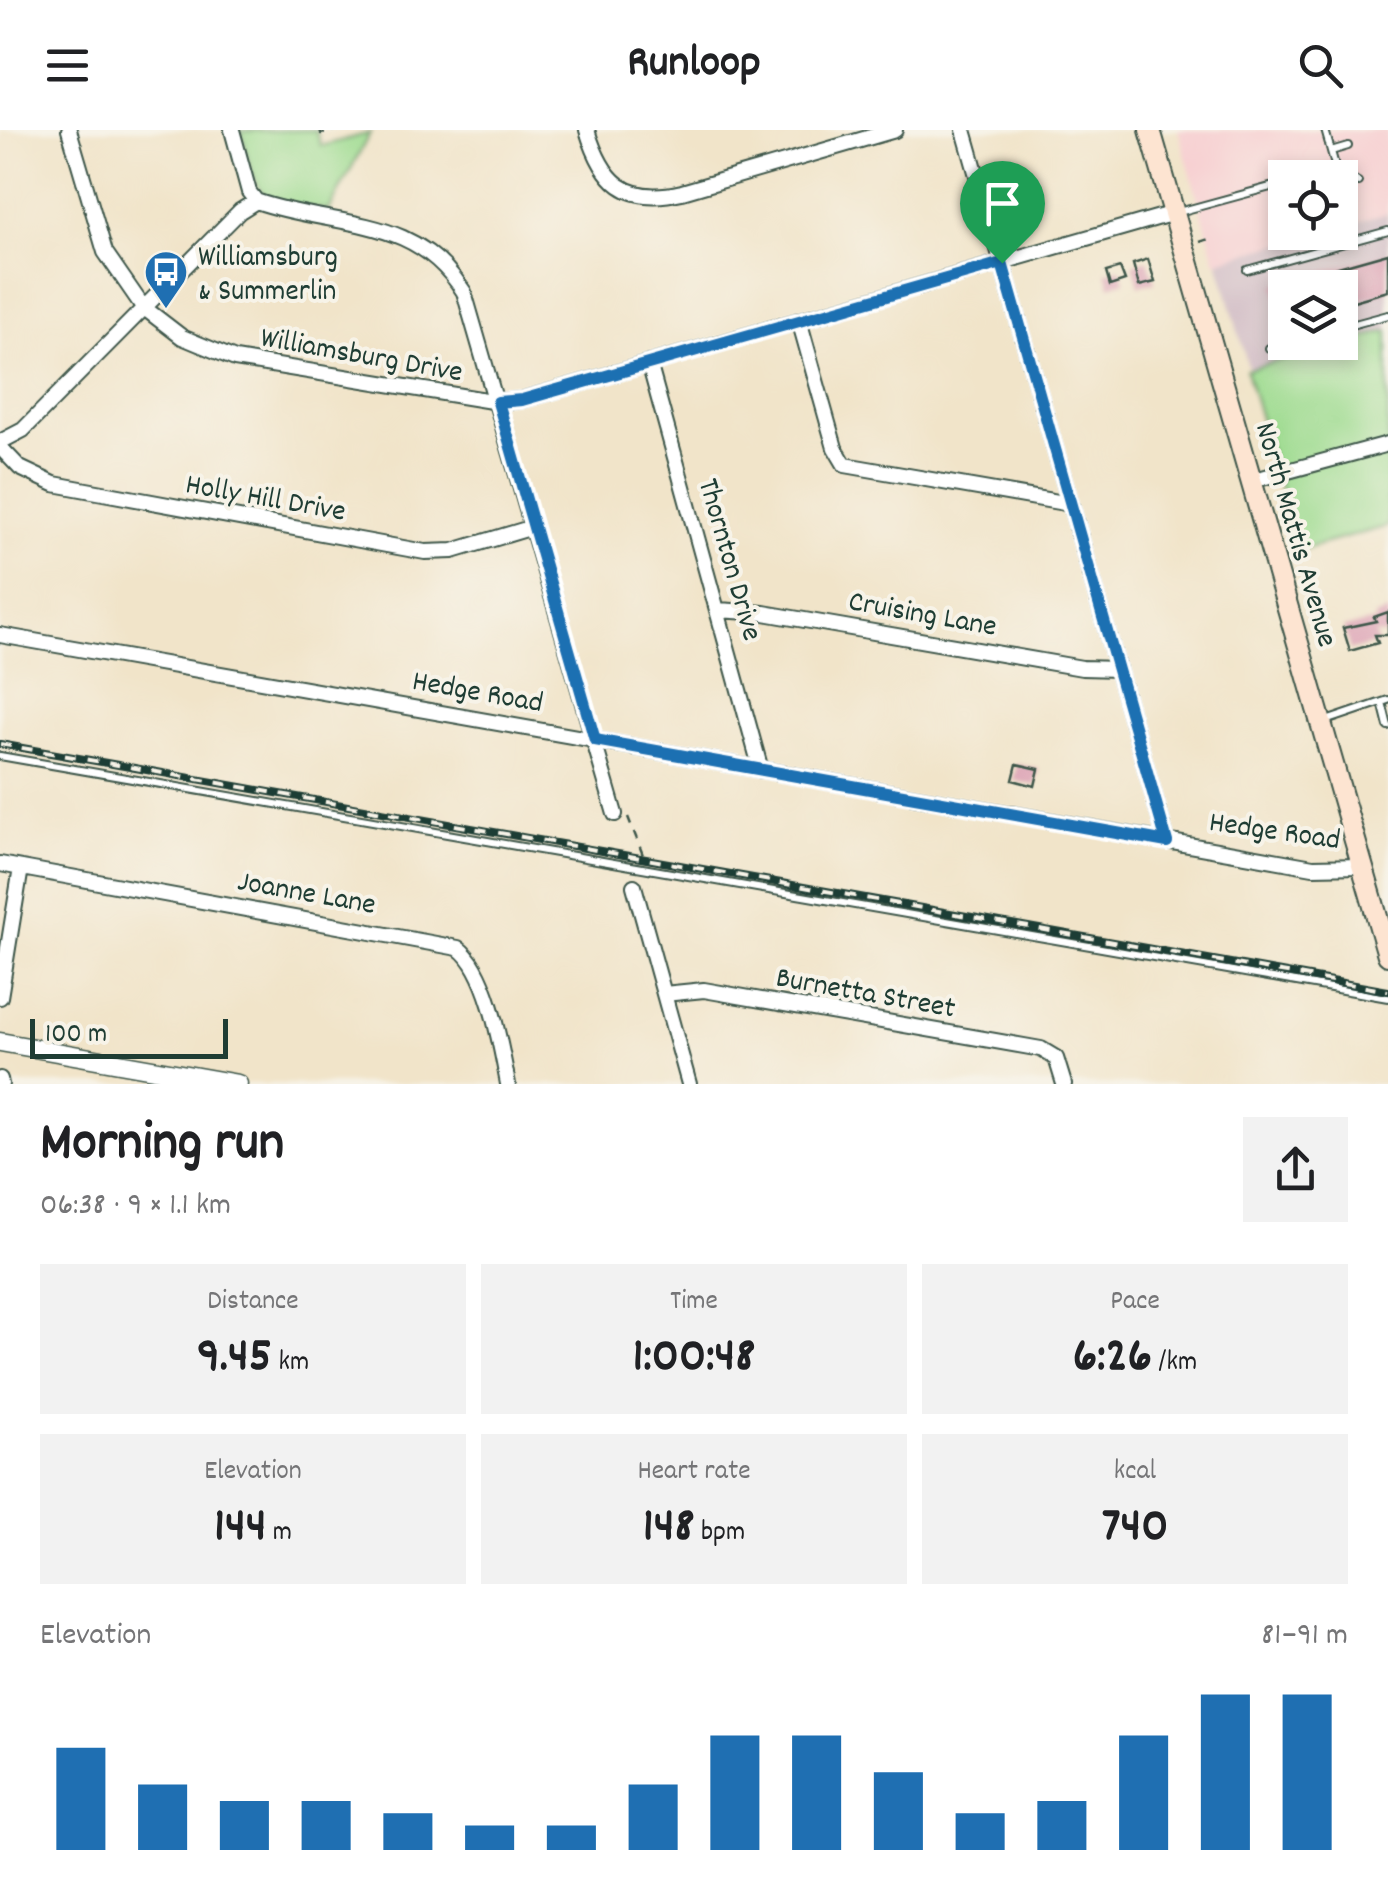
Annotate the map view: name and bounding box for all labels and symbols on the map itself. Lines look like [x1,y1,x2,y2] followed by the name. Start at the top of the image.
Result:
[960,161,1045,264] pin
[198,238,338,315] place label: Williamsburg & Summerlin
[143,249,189,310] bus stop icon: Williamsburg & Summerlin
[257,318,466,396] street label: Williamsburg Drive
[1241,418,1346,653] street label: North Mattis Avenue
[182,465,349,536] street label: Holly Hill Drive
[684,474,771,646] street label: Thornton Drive
[845,582,1000,651] street label: Cruising Lane
[409,662,546,727] street label: Hedge Road
[1206,803,1343,864] street label: Hedge Road
[234,862,379,929] street label: Joanne Lane
[772,959,958,1032] street label: Burnetta Street
[30,1014,228,1058] scale bar

